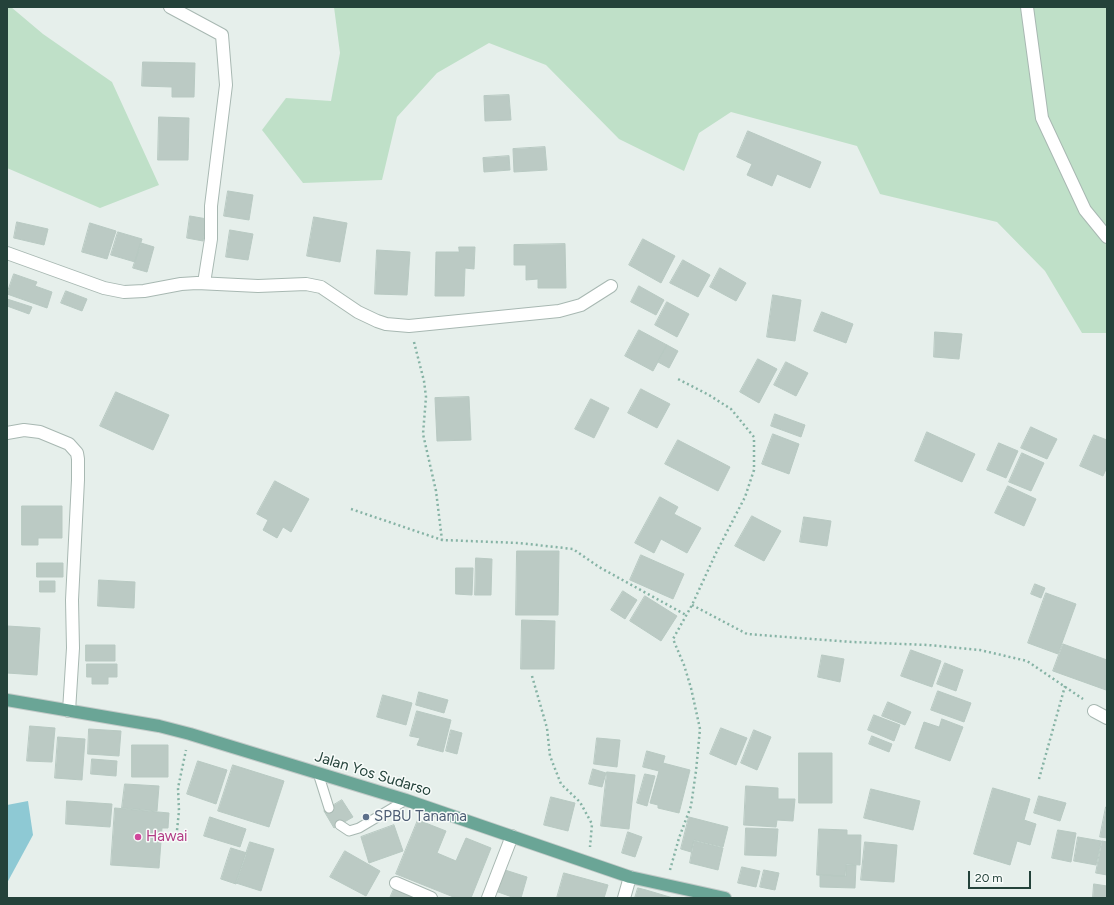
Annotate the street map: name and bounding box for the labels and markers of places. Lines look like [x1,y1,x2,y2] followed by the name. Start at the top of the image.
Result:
[374,808,467,826] place label: SPBU Tanama
[361,812,371,822] marker: SPBU Tanama
[146,828,188,846] place label: Hawai
[133,832,143,842] marker: Hawai

